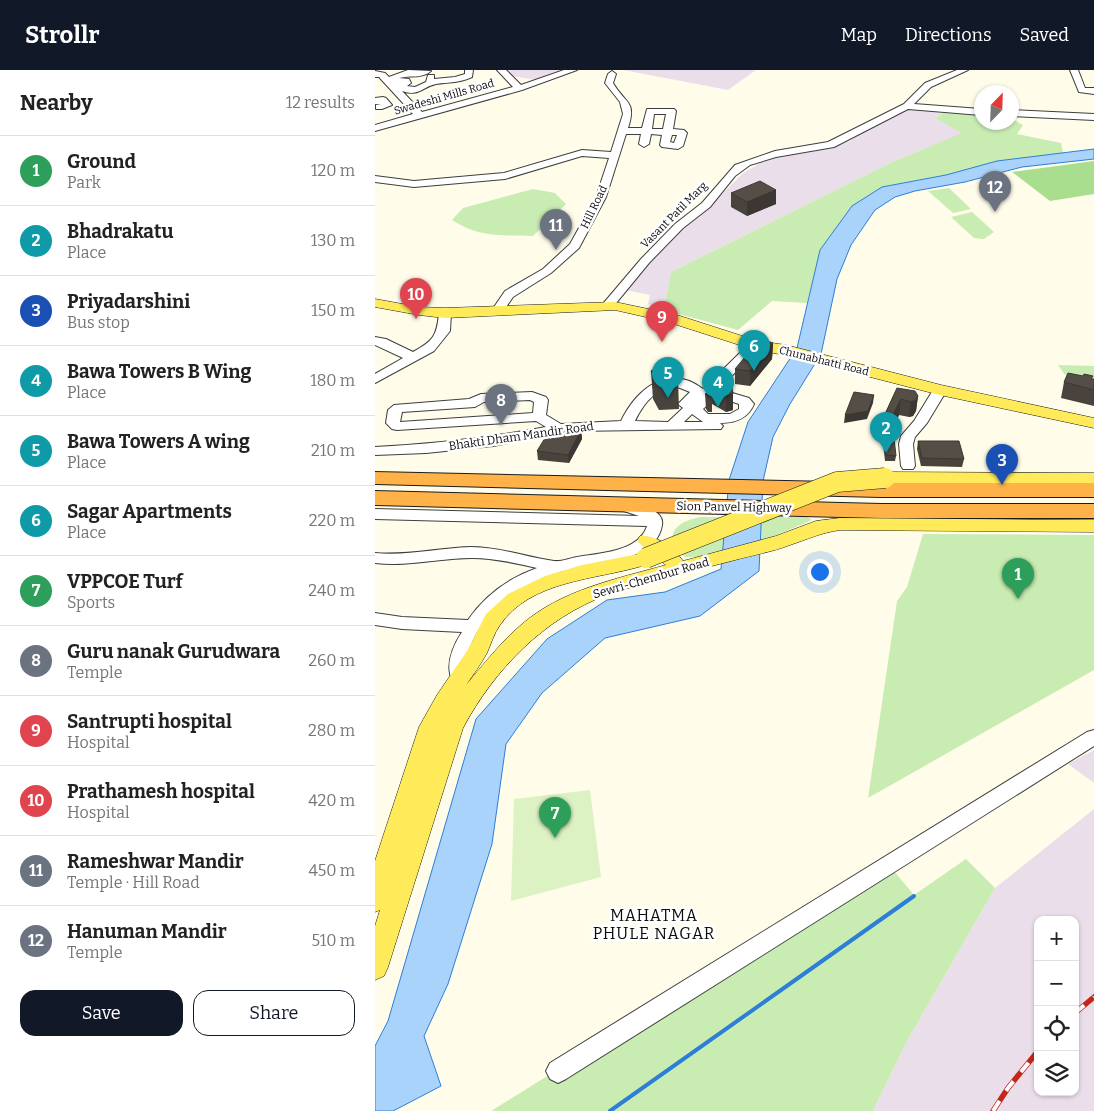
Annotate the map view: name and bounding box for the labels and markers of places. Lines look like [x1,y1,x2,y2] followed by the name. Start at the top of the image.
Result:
[979,171,1011,212] pin: 12
[540,209,572,250] pin: 11
[400,278,432,319] pin: 10
[646,301,678,342] pin: 9
[738,330,770,371] pin: 6
[652,357,684,398] pin: 5
[702,366,734,407] pin: 4
[485,384,517,425] pin: 8
[870,412,902,453] pin: 2
[986,444,1018,485] pin: 3
[1002,558,1034,599] pin: 1
[539,797,571,838] pin: 7

